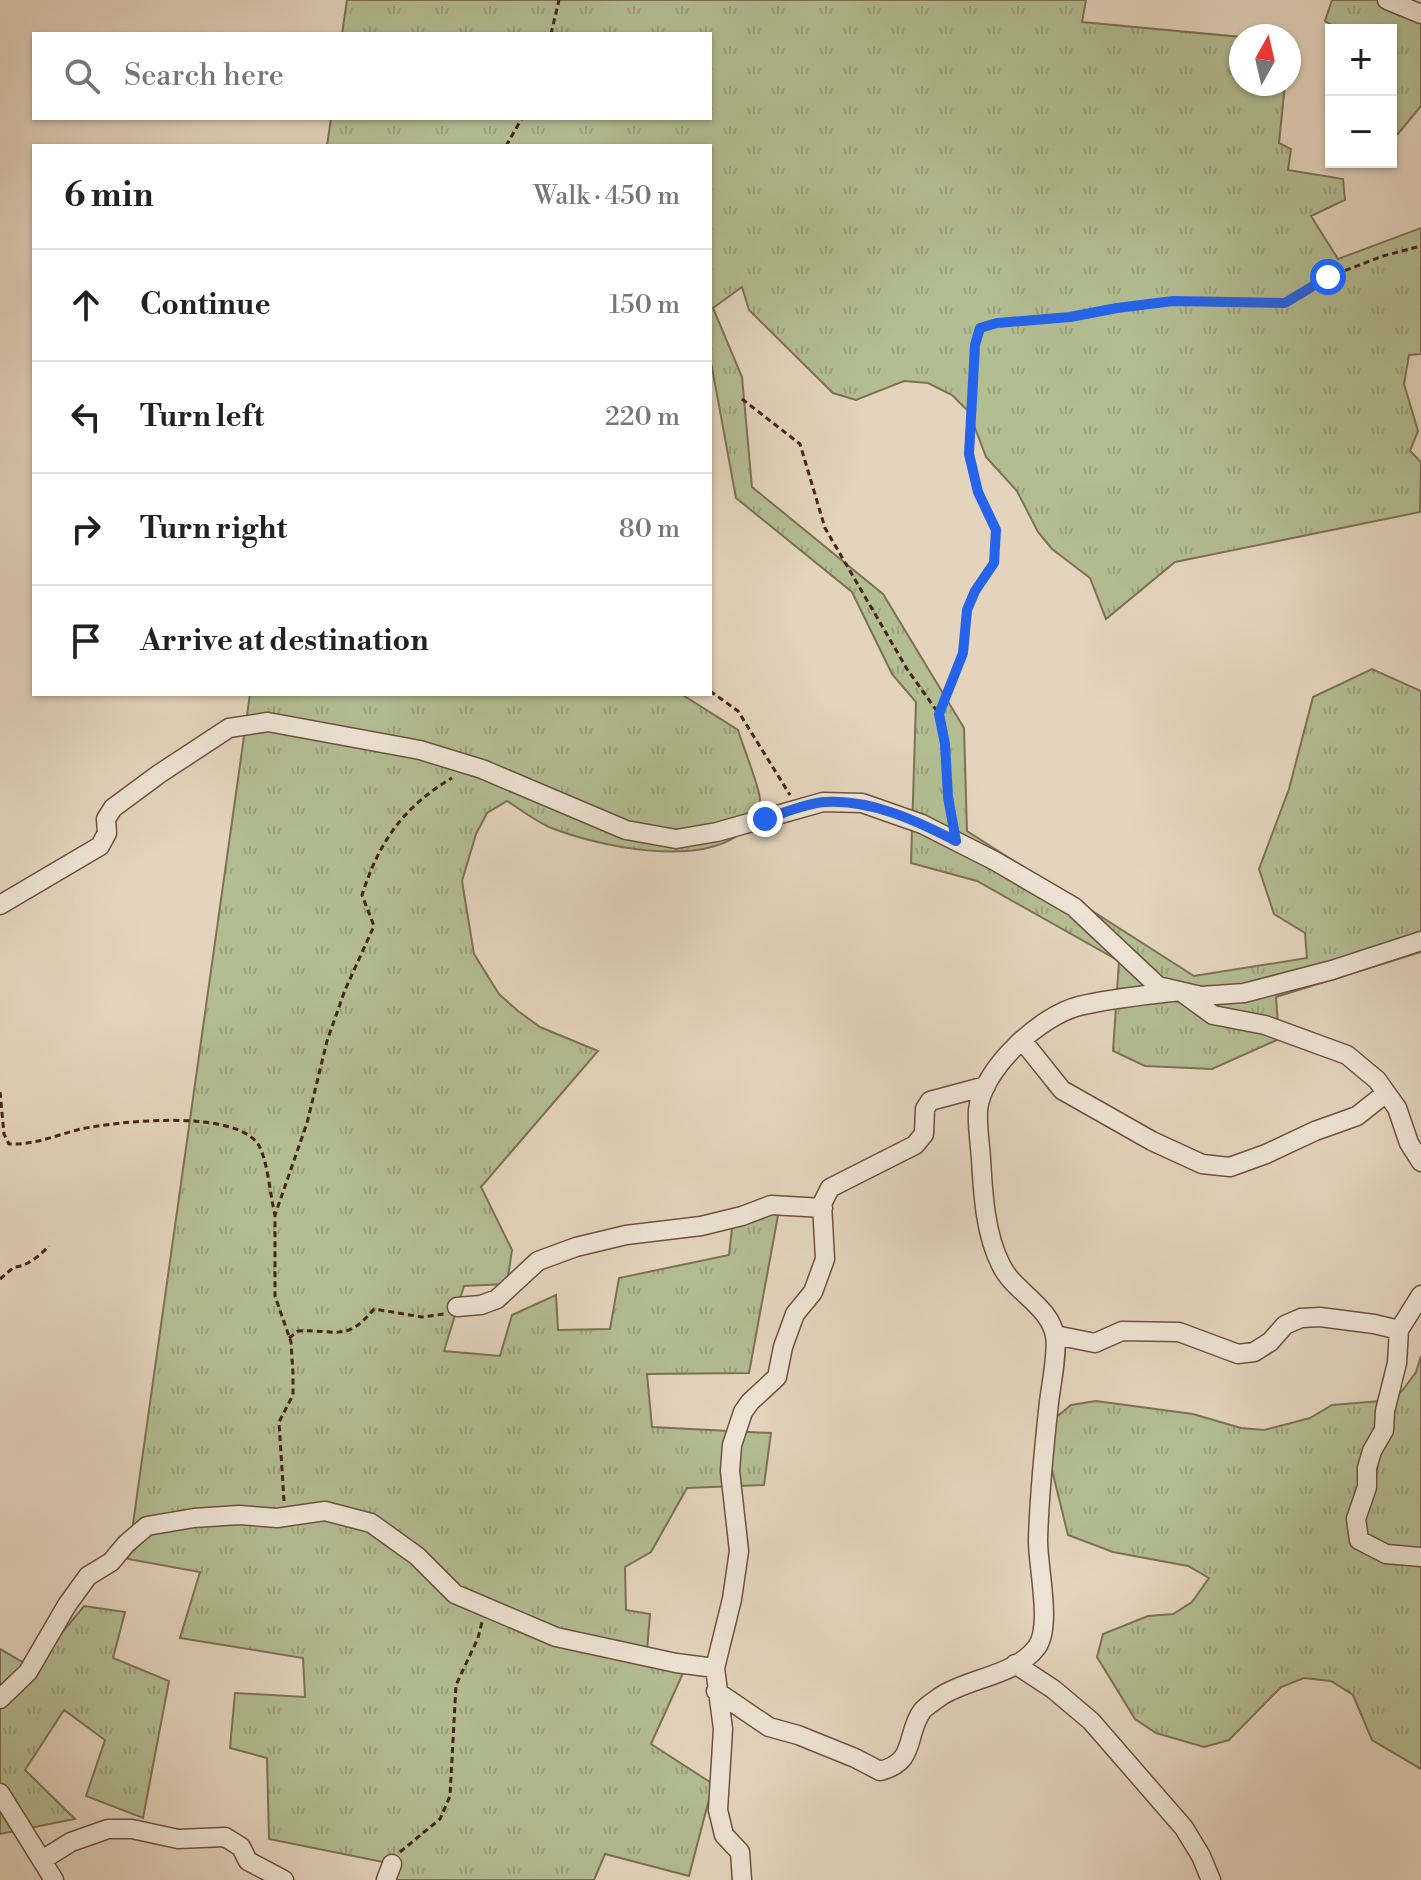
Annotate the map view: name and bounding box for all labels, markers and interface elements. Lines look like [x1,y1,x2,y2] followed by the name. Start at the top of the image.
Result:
[1229,24,1301,96] north arrow
[1325,24,1397,168] map controls
[1325,24,1397,96] button: +
[32,32,712,120] search box
[60,54,104,98] icon: search
[124,57,284,95] text: Search here
[1325,96,1397,168] button: −
[64,175,154,217] text: 6 min
[533,180,680,212] text: Walk · 450 m
[1310,259,1346,295] route start
[64,283,108,327] icon: ahead
[140,286,271,324] text: Continue
[609,289,680,321] text: 150 m
[64,395,108,439] icon: left
[140,398,264,436] text: Turn left
[605,401,680,433] text: 220 m
[64,507,108,551] icon: right
[140,510,287,548] text: Turn right
[619,513,680,545] text: 80 m
[64,619,108,663] icon: arrive
[140,622,429,660] text: Arrive at destination
[747,801,783,837] route end

